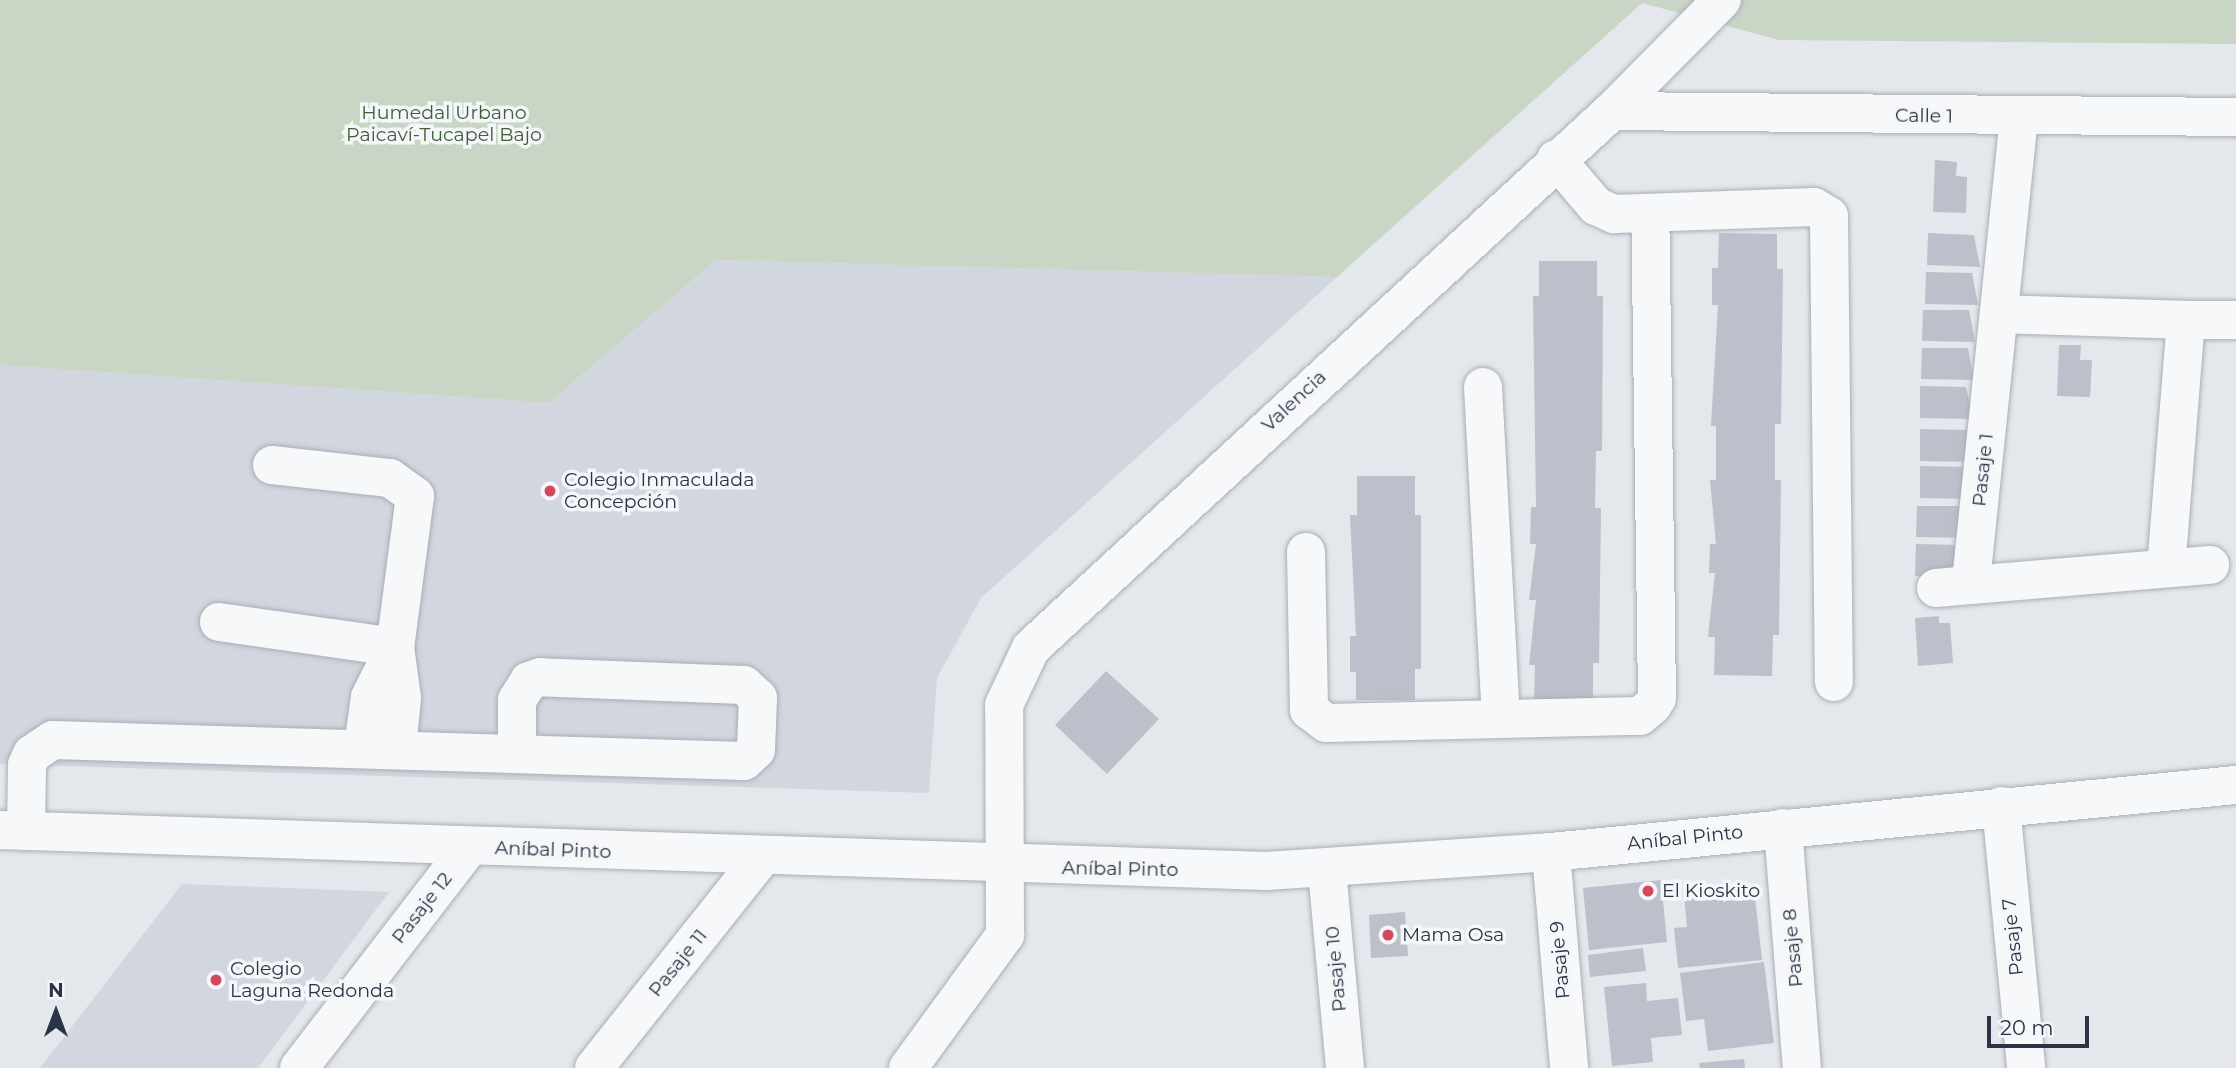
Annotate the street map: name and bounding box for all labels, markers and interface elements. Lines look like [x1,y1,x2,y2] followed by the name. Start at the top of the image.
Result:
[346,102,542,146] park label: Humedal Urbano Paicaví-Tucapel Bajo
[1895,104,1953,128] street label: Calle 1
[1257,365,1331,437] street label: Valencia
[1968,432,1998,508] street label: Pasaje 1
[564,469,754,513] place label: Colegio Inmaculada Concepción
[542,483,558,499] marker: Colegio Inmaculada Concepción
[1626,821,1744,855] street label: Aníbal Pinto
[494,837,612,863] street label: Aníbal Pinto
[1062,857,1178,881] street label: Aníbal Pinto
[387,868,457,948] street label: Pasaje 12
[1662,880,1760,902] place label: El Kioskito
[1640,883,1656,899] marker: El Kioskito
[1998,897,2028,977] street label: Pasaje 7
[1778,908,1808,988] street label: Pasaje 8
[1545,920,1575,1000] street label: Pasaje 9
[1402,924,1504,946] place label: Mama Osa
[644,925,712,1001] street label: Pasaje 11
[1321,925,1351,1013] street label: Pasaje 10
[1380,927,1396,943] marker: Mama Osa
[230,958,394,1002] place label: Colegio Laguna Redonda
[208,972,224,988] marker: Colegio Laguna Redonda
[21,977,91,1047] north arrow
[48,979,64,1002] text: N
[1991,1002,2092,1046] scale bar
[2000,1015,2054,1040] text: 20 m

